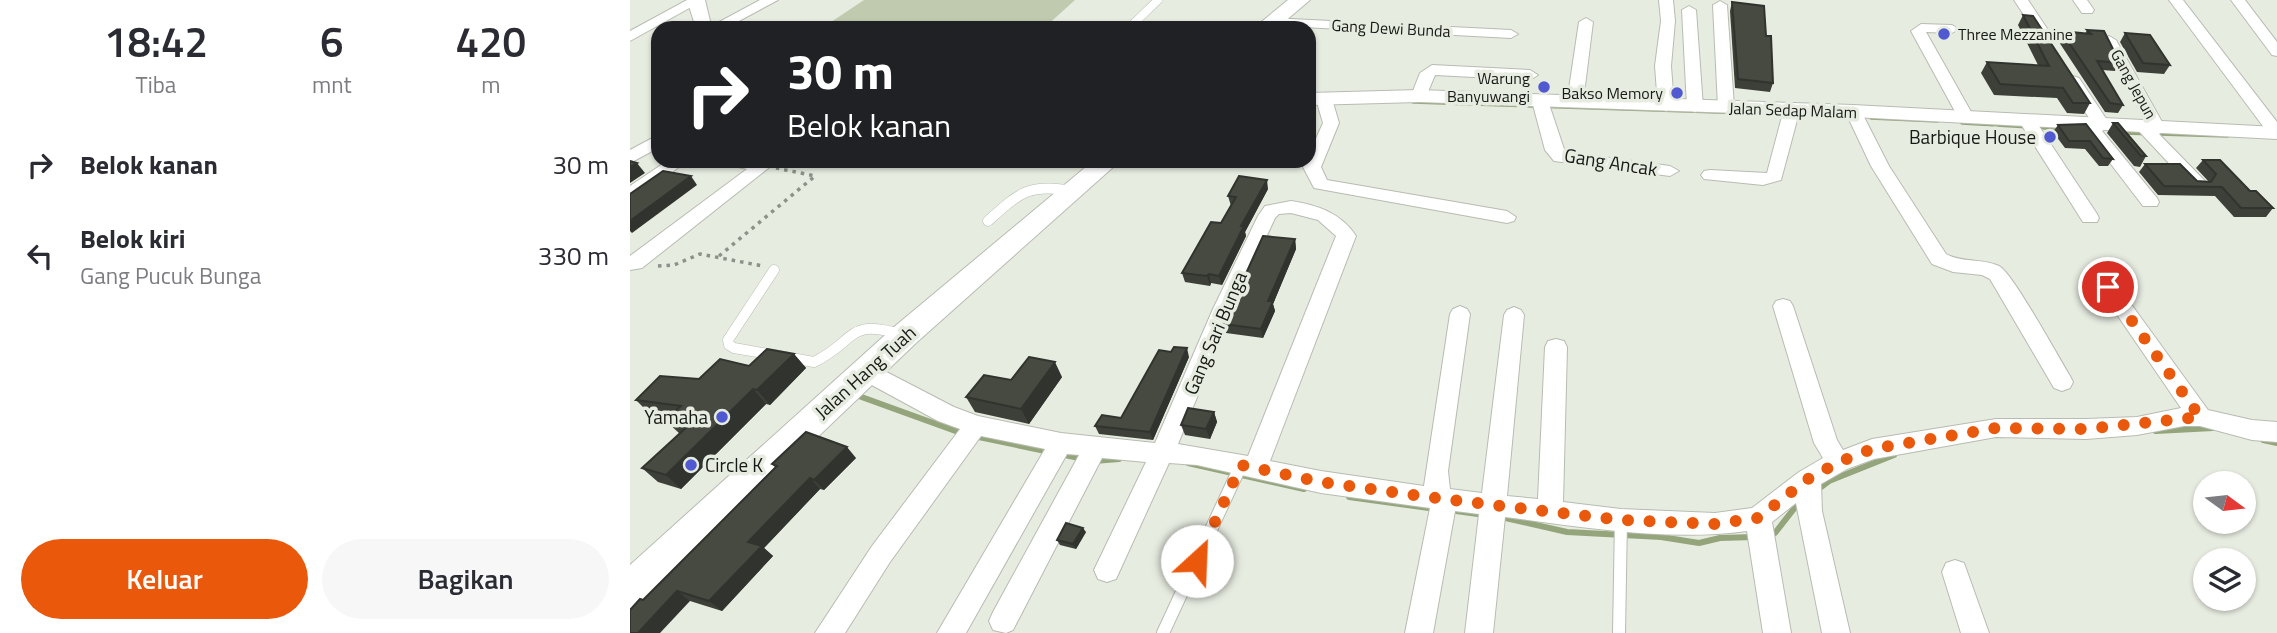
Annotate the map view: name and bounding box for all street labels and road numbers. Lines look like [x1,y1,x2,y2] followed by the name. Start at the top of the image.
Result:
[1331,13,1451,43] street label: Gang Dewi Bunda
[2105,45,2163,123] street label: Gang Jepun
[1729,96,1857,124] street label: Jalan Sedap Malam
[1562,140,1660,183] street label: Gang Ancak
[1176,266,1254,399] street label: Gang Sari Bunga
[807,318,922,425] street label: Jalan Hang Tuah

